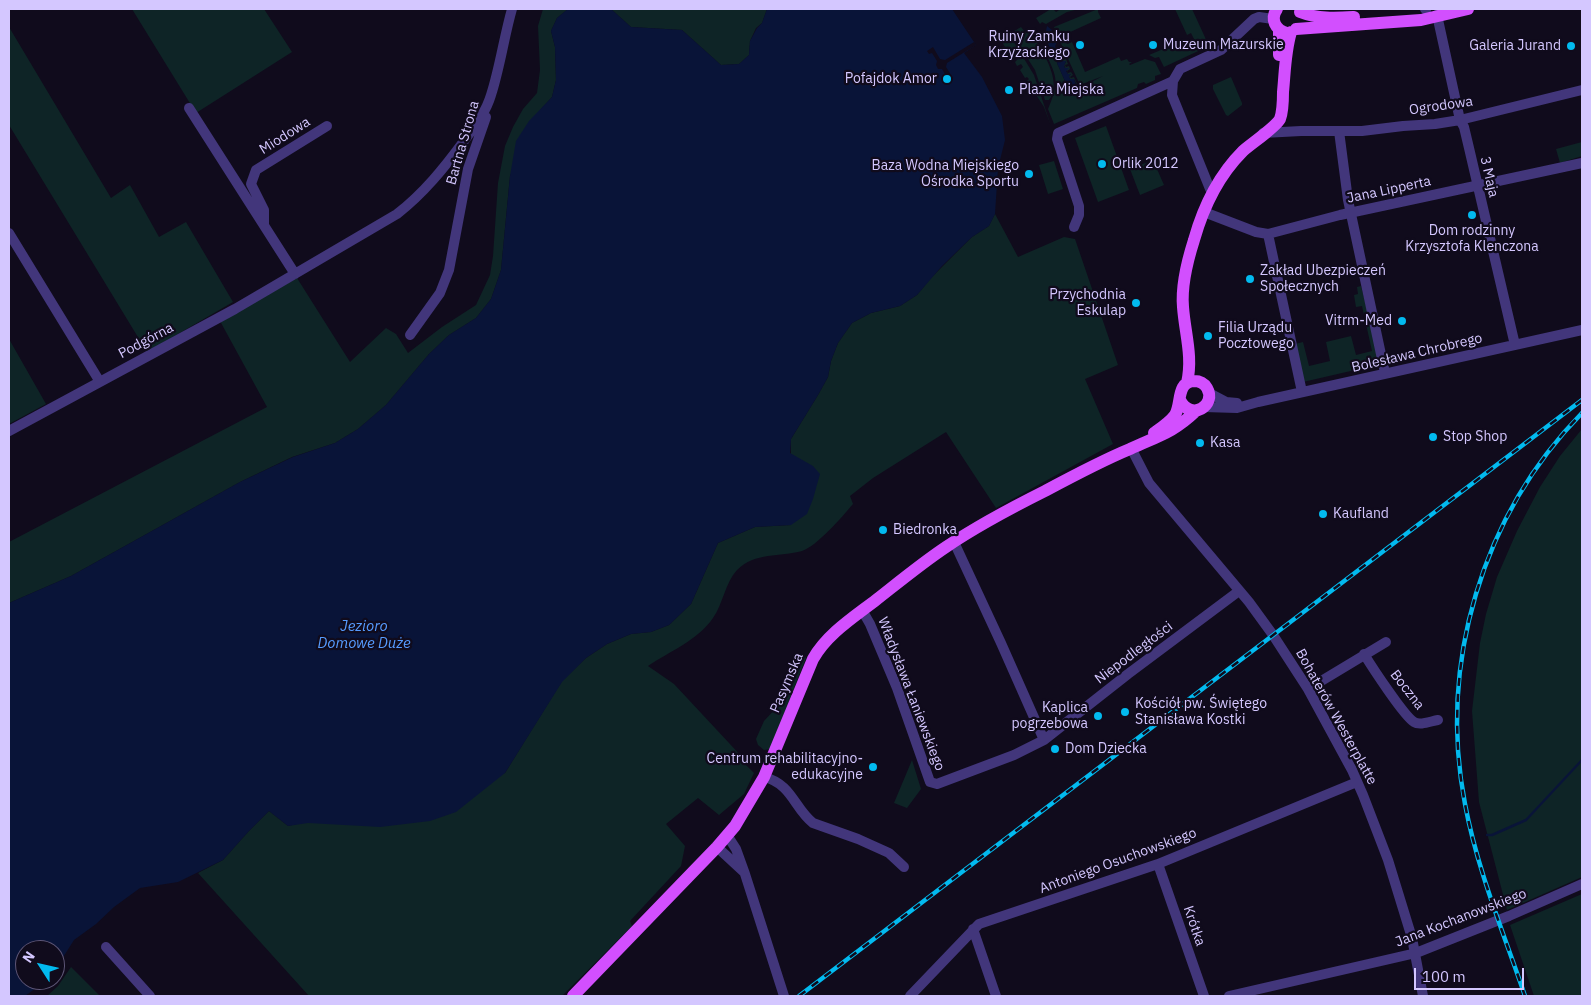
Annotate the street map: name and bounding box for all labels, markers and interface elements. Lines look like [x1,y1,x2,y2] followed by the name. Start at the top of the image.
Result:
[988,29,1070,62] place label: Ruiny Zamku Krzyżackiego
[1163,37,1284,53] place label: Muzeum Mazurskie
[1469,38,1561,54] place label: Galeria Jurand
[1074,39,1086,51] marker: Ruiny Zamku Krzyżackiego
[1147,39,1159,51] marker: Muzeum Mazurskie
[1565,40,1577,52] marker: Galeria Jurand
[845,71,937,87] place label: Pofajdok Amor
[941,73,953,85] marker: Pofajdok Amor
[1019,82,1104,98] place label: Plaża Miejska
[1003,84,1015,96] marker: Plaża Miejska
[1408,93,1474,119] street label: Ogrodowa
[443,99,483,187] street label: Bartna Strona
[257,114,313,158] street label: Miodowa
[1476,155,1502,199] street label: 3 Maja
[1112,156,1179,172] place label: Orlik 2012
[872,158,1019,190] place label: Baza Wodna Miejskiego Ośrodka Sportu
[1096,158,1108,170] marker: Orlik 2012
[1023,168,1035,180] marker: Baza Wodna Miejskiego Ośrodka Sportu
[1346,173,1432,207] street label: Jana Lipperta
[1466,209,1478,221] marker: Dom rodzinny Krzysztofa Klenczona
[1405,223,1539,256] place label: Dom rodzinny Krzysztofa Klenczona
[1260,263,1386,296] place label: Zakład Ubezpieczeń Społecznych
[1244,273,1256,285] marker: Zakład Ubezpieczeń Społecznych
[1049,287,1126,320] place label: Przychodnia Eskulap
[1130,297,1142,309] marker: Przychodnia Eskulap
[1325,313,1392,329] place label: Vitrm-Med
[1396,315,1408,327] marker: Vitrm-Med
[116,320,176,362] street label: Podgórna
[1218,320,1294,352] place label: Filia Urządu Pocztowego
[1202,330,1214,342] marker: Filia Urządu Pocztowego
[1350,330,1484,376] street label: Bolesława Chrobrego
[1443,429,1507,445] place label: Stop Shop
[1427,431,1439,443] marker: Stop Shop
[1210,435,1240,451] place label: Kasa
[1194,437,1206,449] marker: Kasa
[1333,506,1389,522] place label: Kaufland
[1317,508,1329,520] marker: Kaufland
[893,522,957,538] place label: Biedronka
[877,524,889,536] marker: Biedronka
[874,615,948,773] street label: Władysława Łaniewskiego
[317,618,411,653] water label: Jezioro Domowe Duże
[1092,618,1176,688] street label: Niepodległości
[1292,646,1380,788] street label: Bohaterów Westerplatte
[767,651,807,715] street label: Pasymska
[1386,667,1428,713] street label: Boczna
[1135,696,1267,729] place label: Kościół pw. Świętego Stanisława Kostki
[1011,700,1088,732] place label: Kaplica pogrzebowa
[1119,706,1131,718] marker: Kościół pw. Świętego Stanisława Kostki
[1092,710,1104,722] marker: Kaplica pogrzebowa
[1065,741,1147,757] place label: Dom Dziecka
[1049,743,1061,755] marker: Dom Dziecka
[707,751,863,784] place label: Centrum rehabilitacyjno- edukacyjne
[867,761,879,773] marker: Centrum rehabilitacyjno- edukacyjne
[1037,825,1199,897] street label: Antoniego Osuchowskiego
[1393,885,1529,951] street label: Jana Kochanowskiego
[1179,904,1209,948] street label: Krótka
[15,940,65,990] north arrow
[18,948,39,966] text: N
[1416,958,1526,990] scale bar
[1422,967,1466,986] text: 100 m

